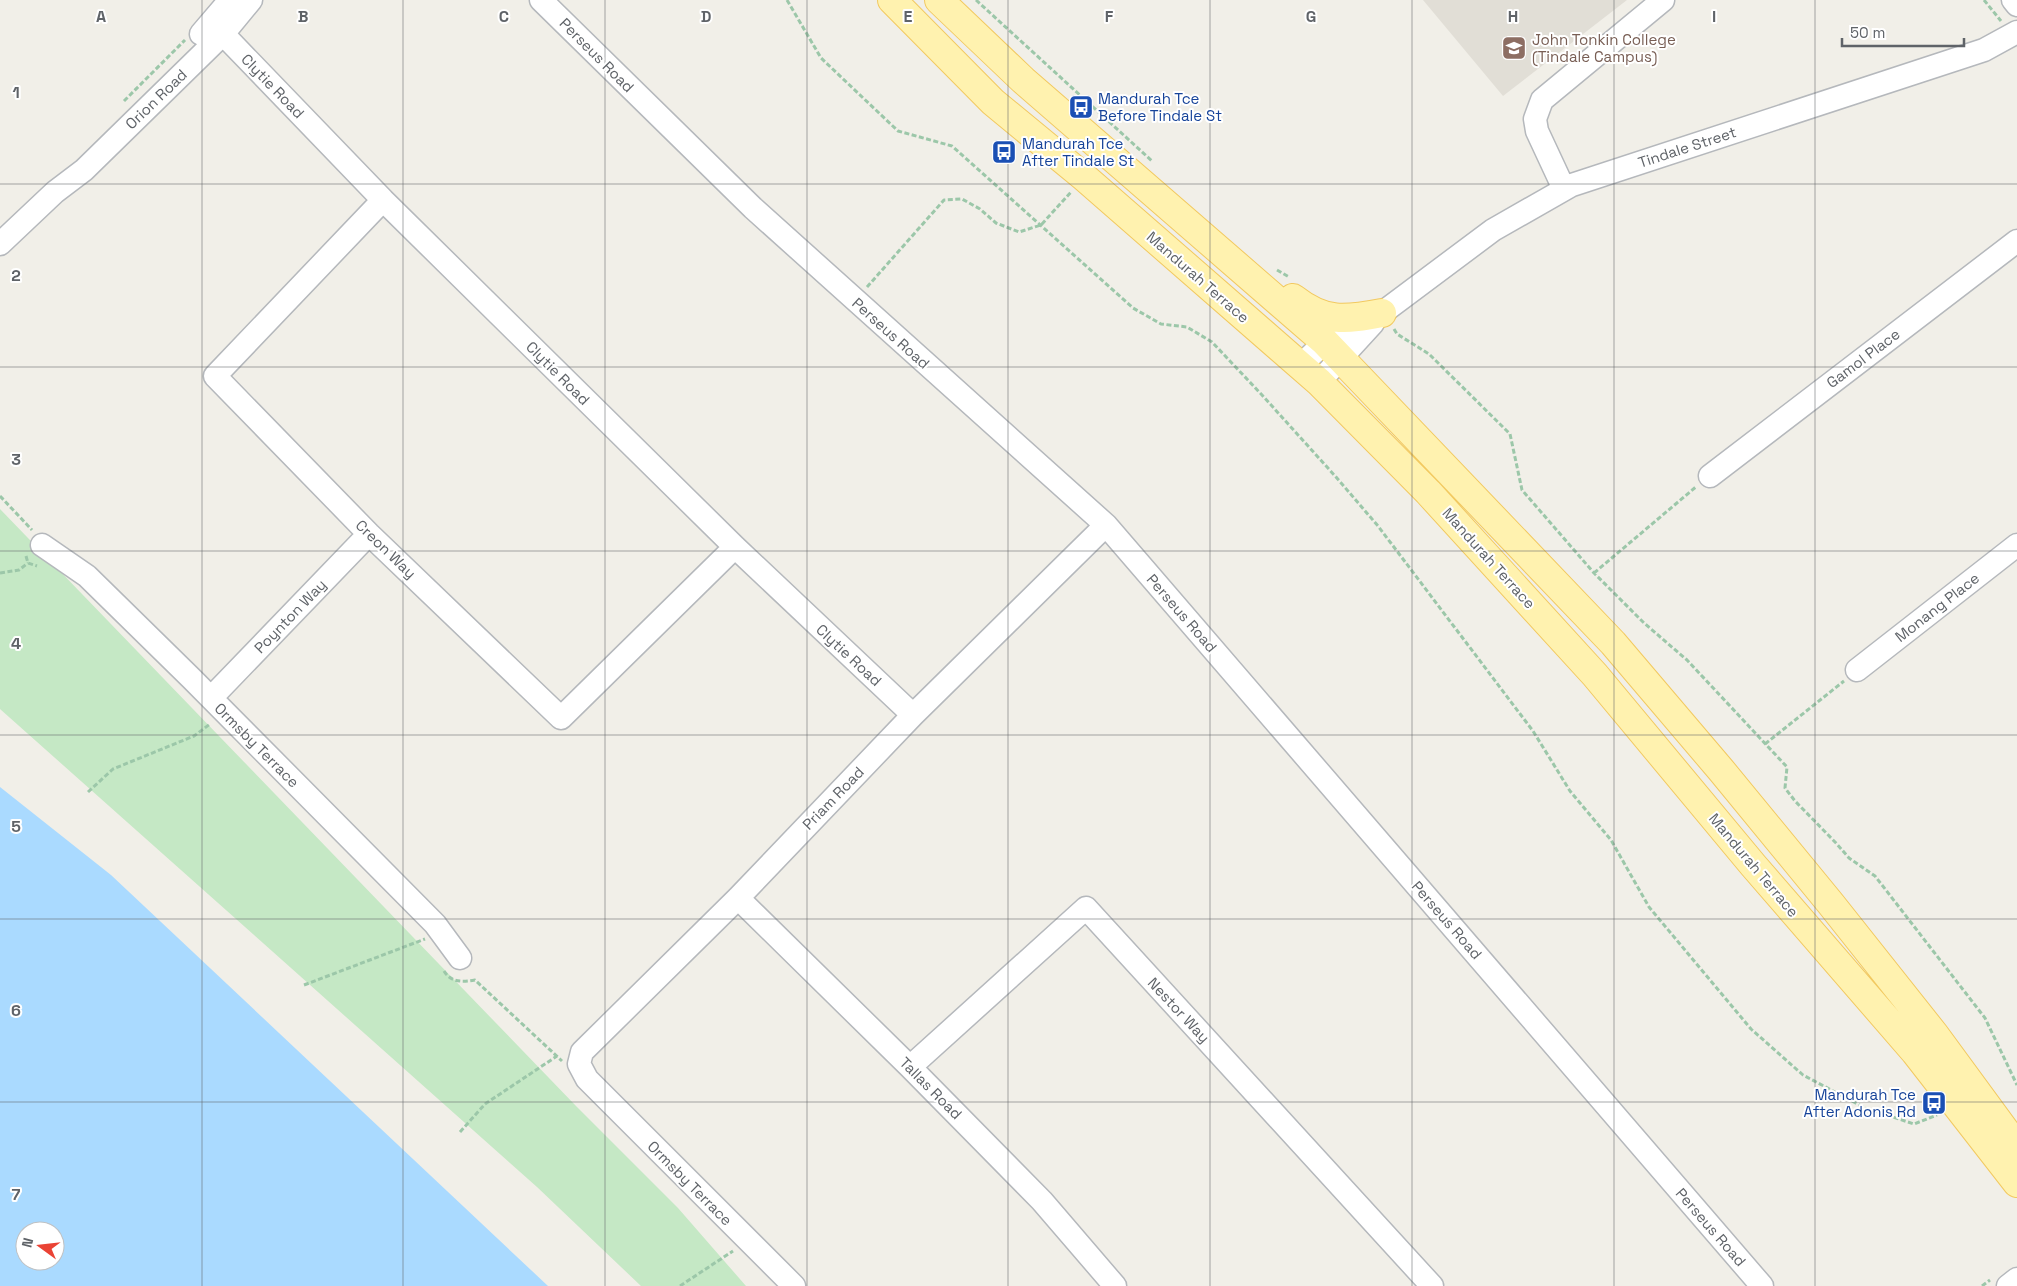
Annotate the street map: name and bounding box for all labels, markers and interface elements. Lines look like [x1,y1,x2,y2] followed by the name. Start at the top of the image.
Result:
[96,6,106,27] text: A
[298,6,308,27] text: B
[499,6,509,27] text: C
[701,6,711,27] text: D
[904,6,913,27] text: E
[1105,6,1114,27] text: F
[1306,6,1316,27] text: G
[1508,6,1518,27] text: H
[1712,6,1716,27] text: I
[556,14,638,96] street label: Perseus Road
[1842,15,1964,47] scale bar
[1850,23,1885,42] text: 50 m
[1532,30,1676,67] place label: John Tonkin College (Tindale Campus)
[1501,35,1527,61] school or university icon: John Tonkin College (Tindale Campus)
[237,50,309,122] street label: Clytie Road
[121,65,191,133] street label: Orion Road
[12,82,20,103] text: 1
[1098,89,1222,125] place label: Mandurah Tce Before Tindale St
[1068,94,1094,120] bus stop icon: Mandurah Tce Before Tindale St
[1636,122,1739,172] street label: Tindale Street
[1022,134,1135,170] place label: Mandurah Tce After Tindale St
[991,139,1017,165] bus stop icon: Mandurah Tce After Tindale St
[1143,227,1253,327] street label: Mandurah Terrace
[11,265,21,286] text: 2
[848,293,934,373] street label: Perseus Road
[1822,324,1904,392] street label: Gamol Place
[522,337,594,409] street label: Clytie Road
[11,449,21,470] text: 3
[1438,503,1540,613] street label: Mandurah Terrace
[352,516,420,582] street label: Creon Way
[1891,568,1983,646] street label: Monang Place
[1143,570,1221,656] street label: Perseus Road
[250,575,330,657] street label: Poynton Way
[812,620,886,690] street label: Clytie Road
[11,633,21,654] text: 4
[211,699,304,792] street label: Ormsby Terrace
[798,762,868,834] street label: Priam Road
[1705,809,1803,921] street label: Mandurah Terrace
[11,816,21,837] text: 5
[1408,877,1486,963] street label: Perseus Road
[1144,973,1214,1047] street label: Nestor Way
[11,1000,21,1021] text: 6
[896,1053,966,1123] street label: Tallas Road
[1804,1085,1916,1121] place label: Mandurah Tce After Adonis Rd
[1921,1090,1947,1116] bus stop icon: Mandurah Tce After Adonis Rd
[644,1137,737,1230] street label: Ormsby Terrace
[12,1184,21,1205] text: 7
[1672,1184,1750,1270] street label: Perseus Road
[15,1221,65,1271] north arrow
[18,1236,37,1250] text: N

